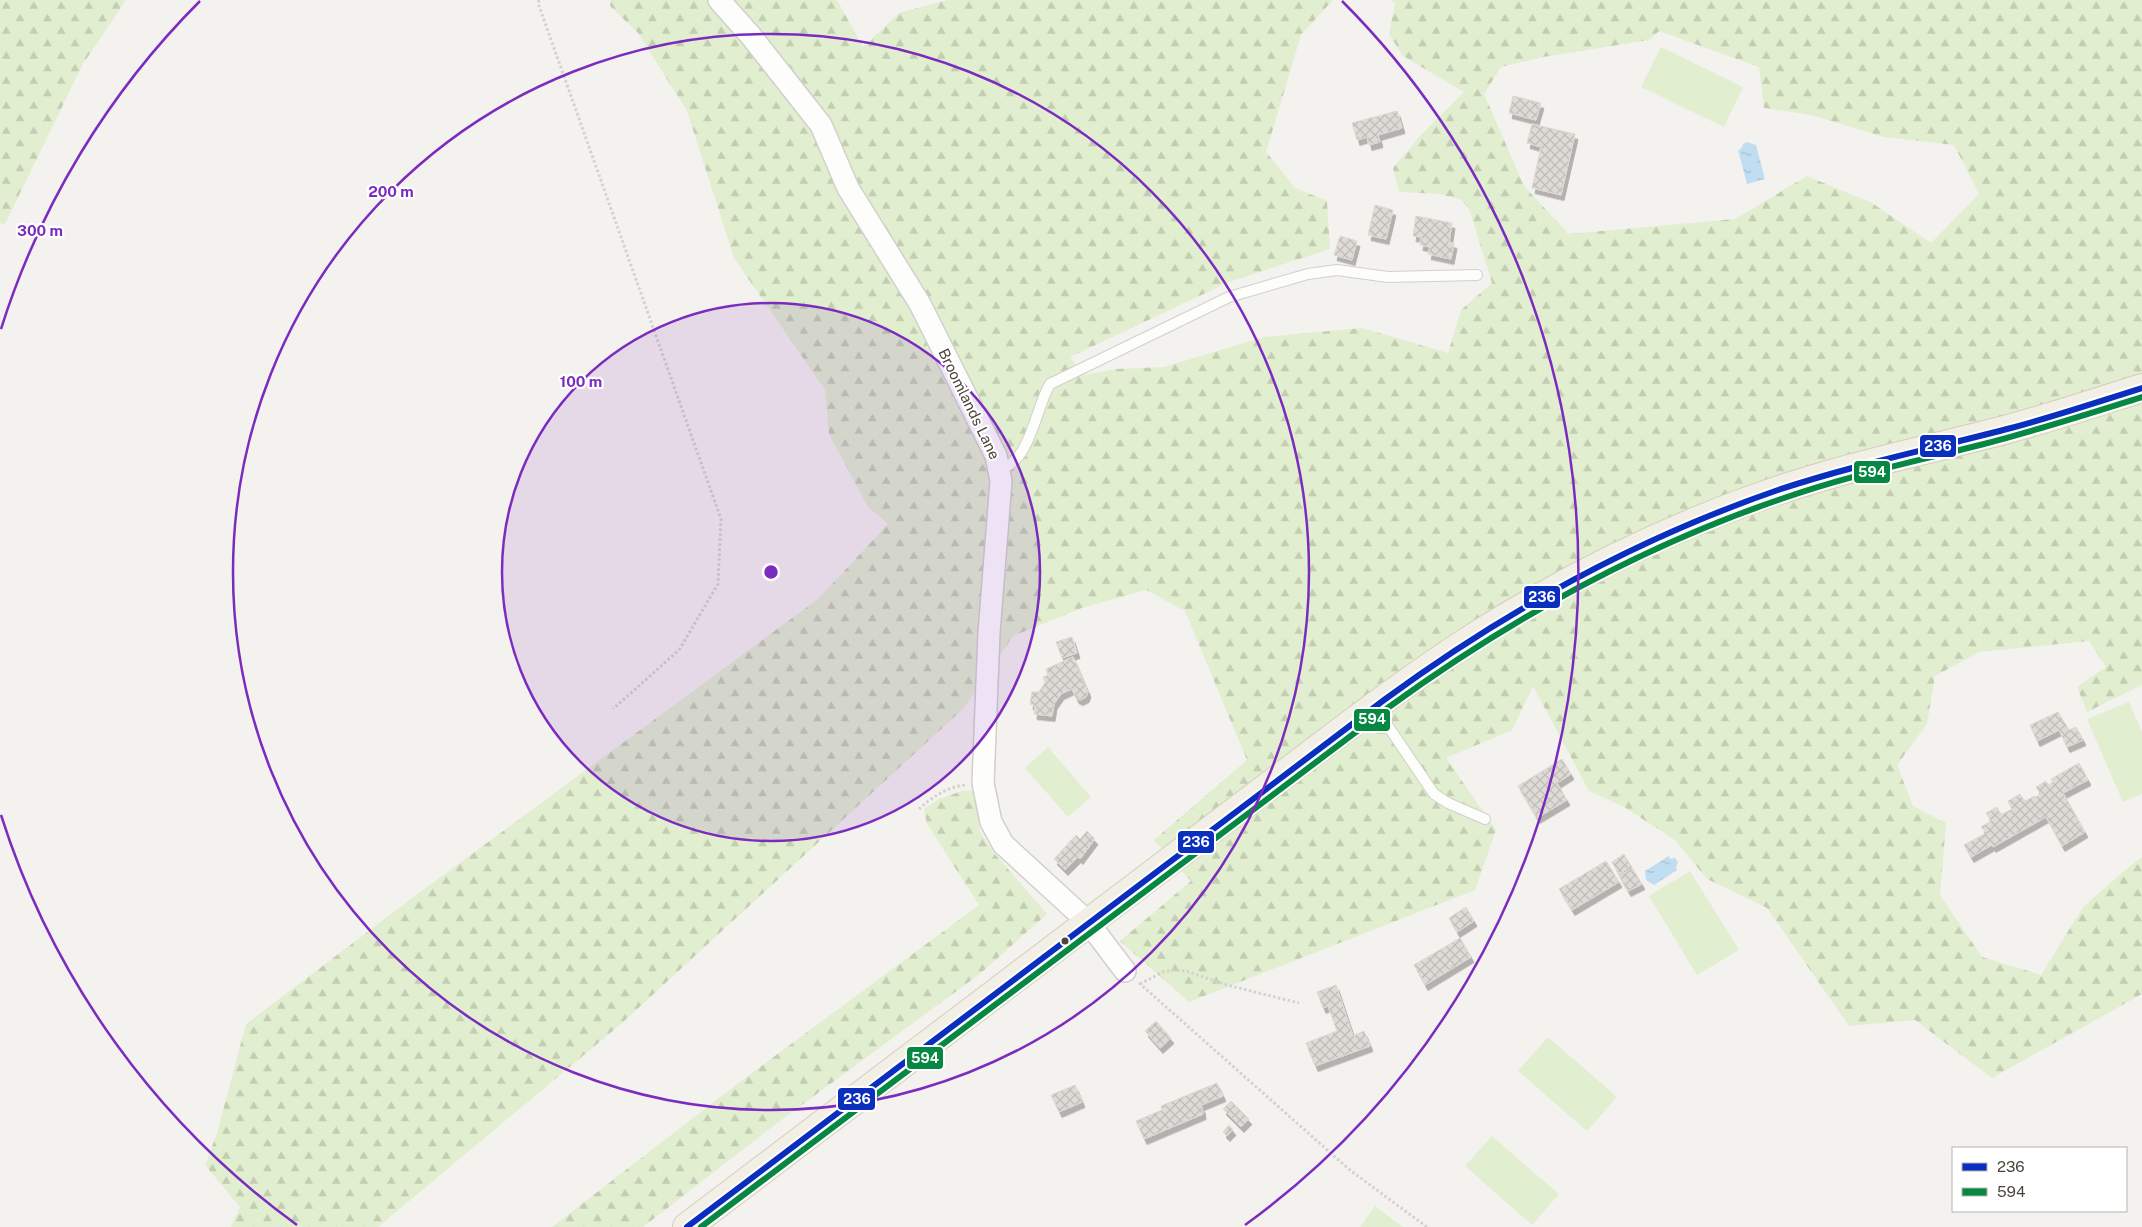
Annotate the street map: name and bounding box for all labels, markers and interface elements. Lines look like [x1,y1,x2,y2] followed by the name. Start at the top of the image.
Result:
[368,183,414,200] text: 200 m
[17,222,63,239] text: 300 m
[935,346,1004,462] street label: Broomlands Lane
[560,373,602,390] text: 100 m
[1919,434,1957,458] line badge: 236
[1924,438,1952,454] text: 236
[1853,460,1891,484] line badge: 594
[1858,464,1886,480] text: 594
[762,563,780,581] centre of rings
[1523,585,1561,609] line badge: 236
[1528,589,1556,605] text: 236
[1353,708,1391,732] line badge: 594
[1358,711,1386,727] text: 594
[1177,830,1215,854] line badge: 236
[1182,834,1210,850] text: 236
[1060,936,1070,946] unlabelled marker
[906,1046,944,1070] line badge: 594
[911,1050,939,1066] text: 594
[837,1087,876,1111] line badge: 236
[843,1091,871,1107] text: 236
[1952,1147,2127,1212] legend
[1997,1158,2025,1175] text: 236
[1997,1183,2025,1200] text: 594

